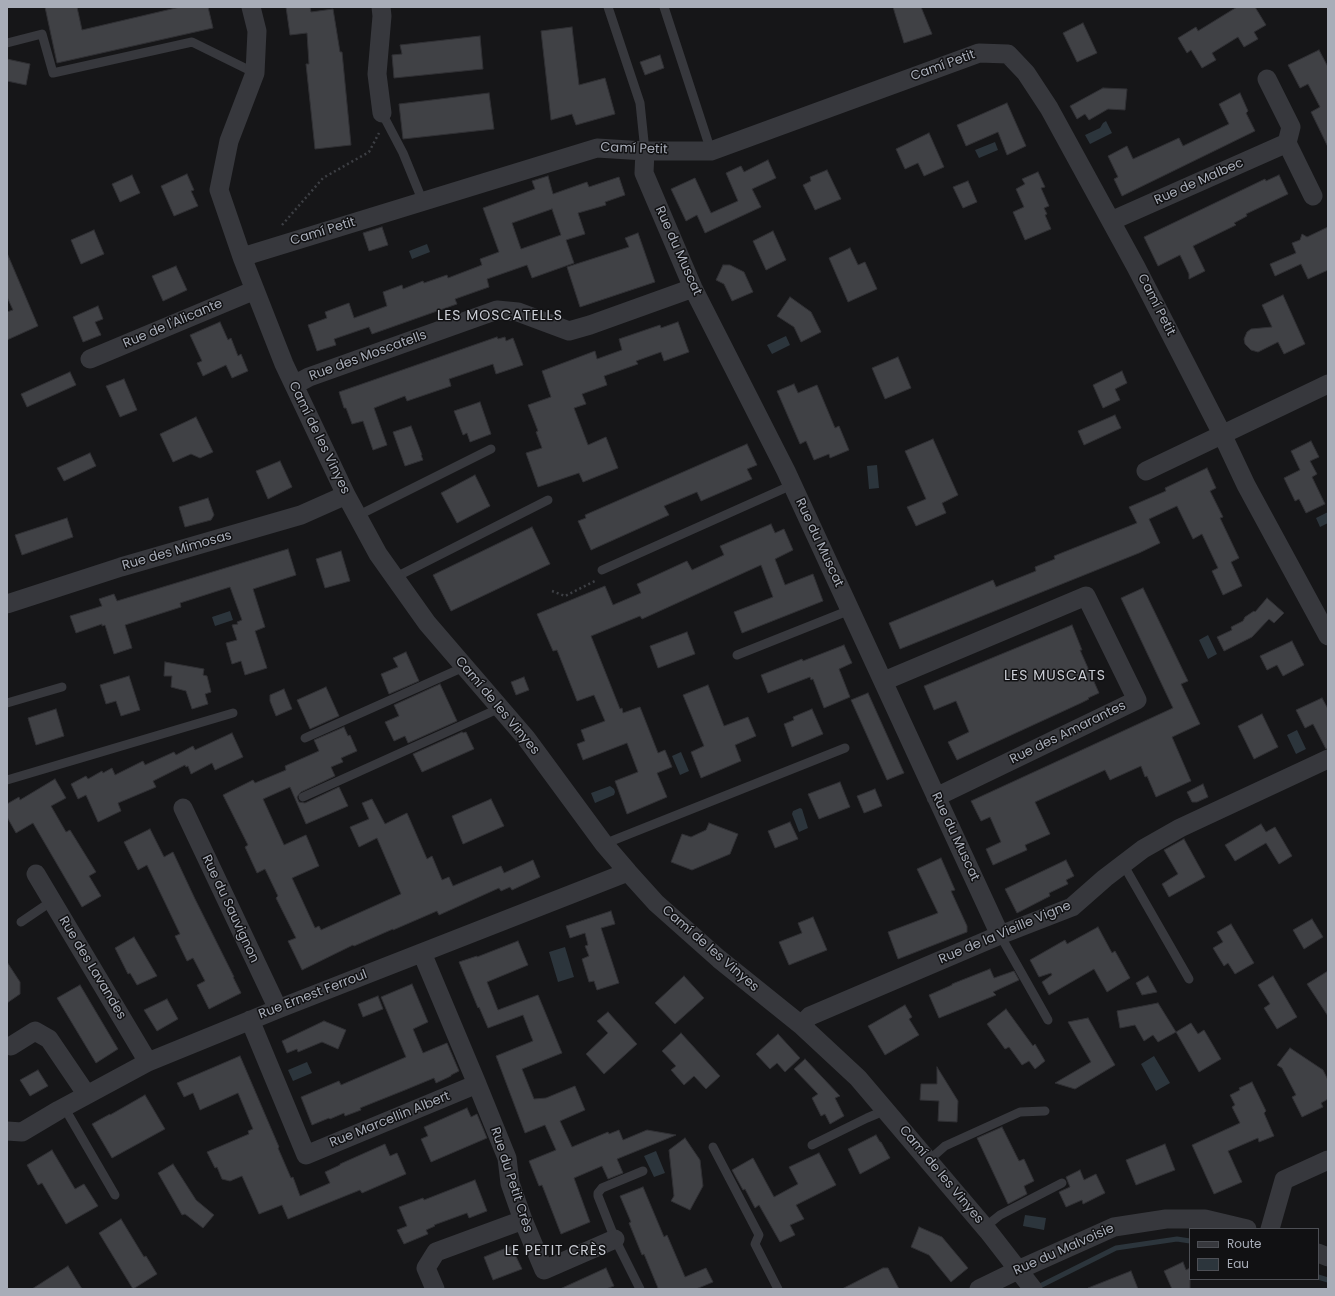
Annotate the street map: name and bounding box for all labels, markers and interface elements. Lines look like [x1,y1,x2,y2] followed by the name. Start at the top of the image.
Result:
[909,47,977,85] street label: Camí Petit
[600,140,668,158] street label: Camí Petit
[1152,155,1246,209] street label: Rue de Malbec
[651,204,705,298] street label: Rue du Muscat
[289,215,357,249] street label: Camí Petit
[1134,272,1178,338] street label: Camí Petit
[121,296,225,352] street label: Rue de l'Alicante
[437,308,563,324] district label: LES MOSCATELLS
[307,327,429,385] street label: Rue des Moscatells
[285,379,353,497] street label: Camí de les Vinyes
[792,496,846,590] street label: Rue du Muscat
[120,528,234,574] street label: Rue des Mimosas
[451,654,543,758] street label: Camí de les Vinyes
[1004,668,1106,684] district label: LES MUSCATS
[1007,698,1129,768] street label: Rue des Amarantes
[928,790,982,884] street label: Rue du Muscat
[198,853,262,965] street label: Rue du Sauvignon
[937,898,1073,968] street label: Rue de la Vieille Vigne
[658,903,762,995] street label: Camí de les Vinyes
[55,914,129,1022] street label: Rue des Lavandes
[257,967,369,1023] street label: Rue Ernest Ferroul
[328,1089,452,1151] street label: Rue Marcellin Albert
[895,1123,987,1227] street label: Camí de les Vinyes
[487,1125,535,1235] street label: Rue du Petit Crès
[1011,1221,1117,1279] street label: Rue du Malvoisie
[1189,1228,1319,1280] legend
[1227,1235,1261,1252] text: Route
[505,1243,607,1259] district label: LE PETIT CRÈS
[1227,1255,1249,1272] text: Eau

